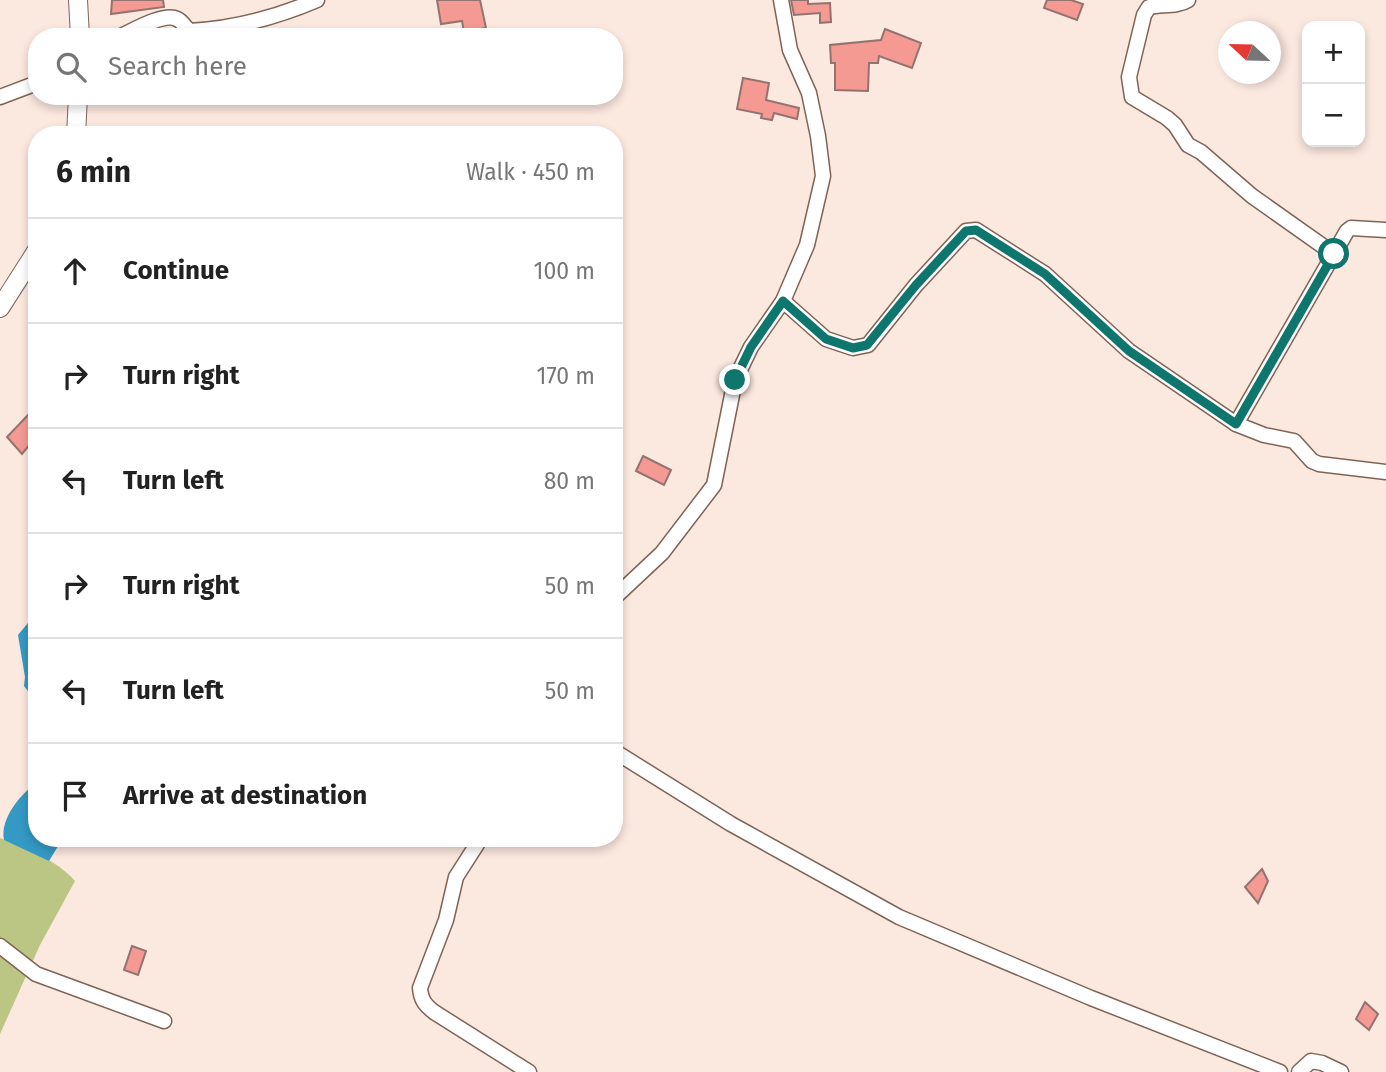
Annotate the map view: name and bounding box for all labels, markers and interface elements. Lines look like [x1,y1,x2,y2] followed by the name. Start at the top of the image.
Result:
[1218,21,1281,84] north arrow
[1302,21,1365,147] map controls
[1302,21,1365,84] button: +
[28,28,623,105] search box
[52,48,90,86] icon: search
[108,51,247,82] text: Search here
[1302,84,1365,147] button: −
[56,154,131,190] text: 6 min
[466,158,595,186] text: Walk · 450 m
[1318,238,1349,269] route start
[56,252,94,290] icon: ahead
[123,255,229,286] text: Continue
[534,257,595,285] text: 100 m
[56,357,94,395] icon: right
[123,360,240,391] text: Turn right
[536,362,595,390] text: 170 m
[719,364,750,395] route end
[56,462,94,500] icon: left
[123,465,224,496] text: Turn left
[544,467,595,495] text: 80 m
[56,567,94,605] icon: right
[123,570,240,601] text: Turn right
[545,572,595,600] text: 50 m
[56,672,94,710] icon: left
[123,675,224,706] text: Turn left
[545,677,595,705] text: 50 m
[56,777,94,815] icon: arrive
[123,780,367,811] text: Arrive at destination

